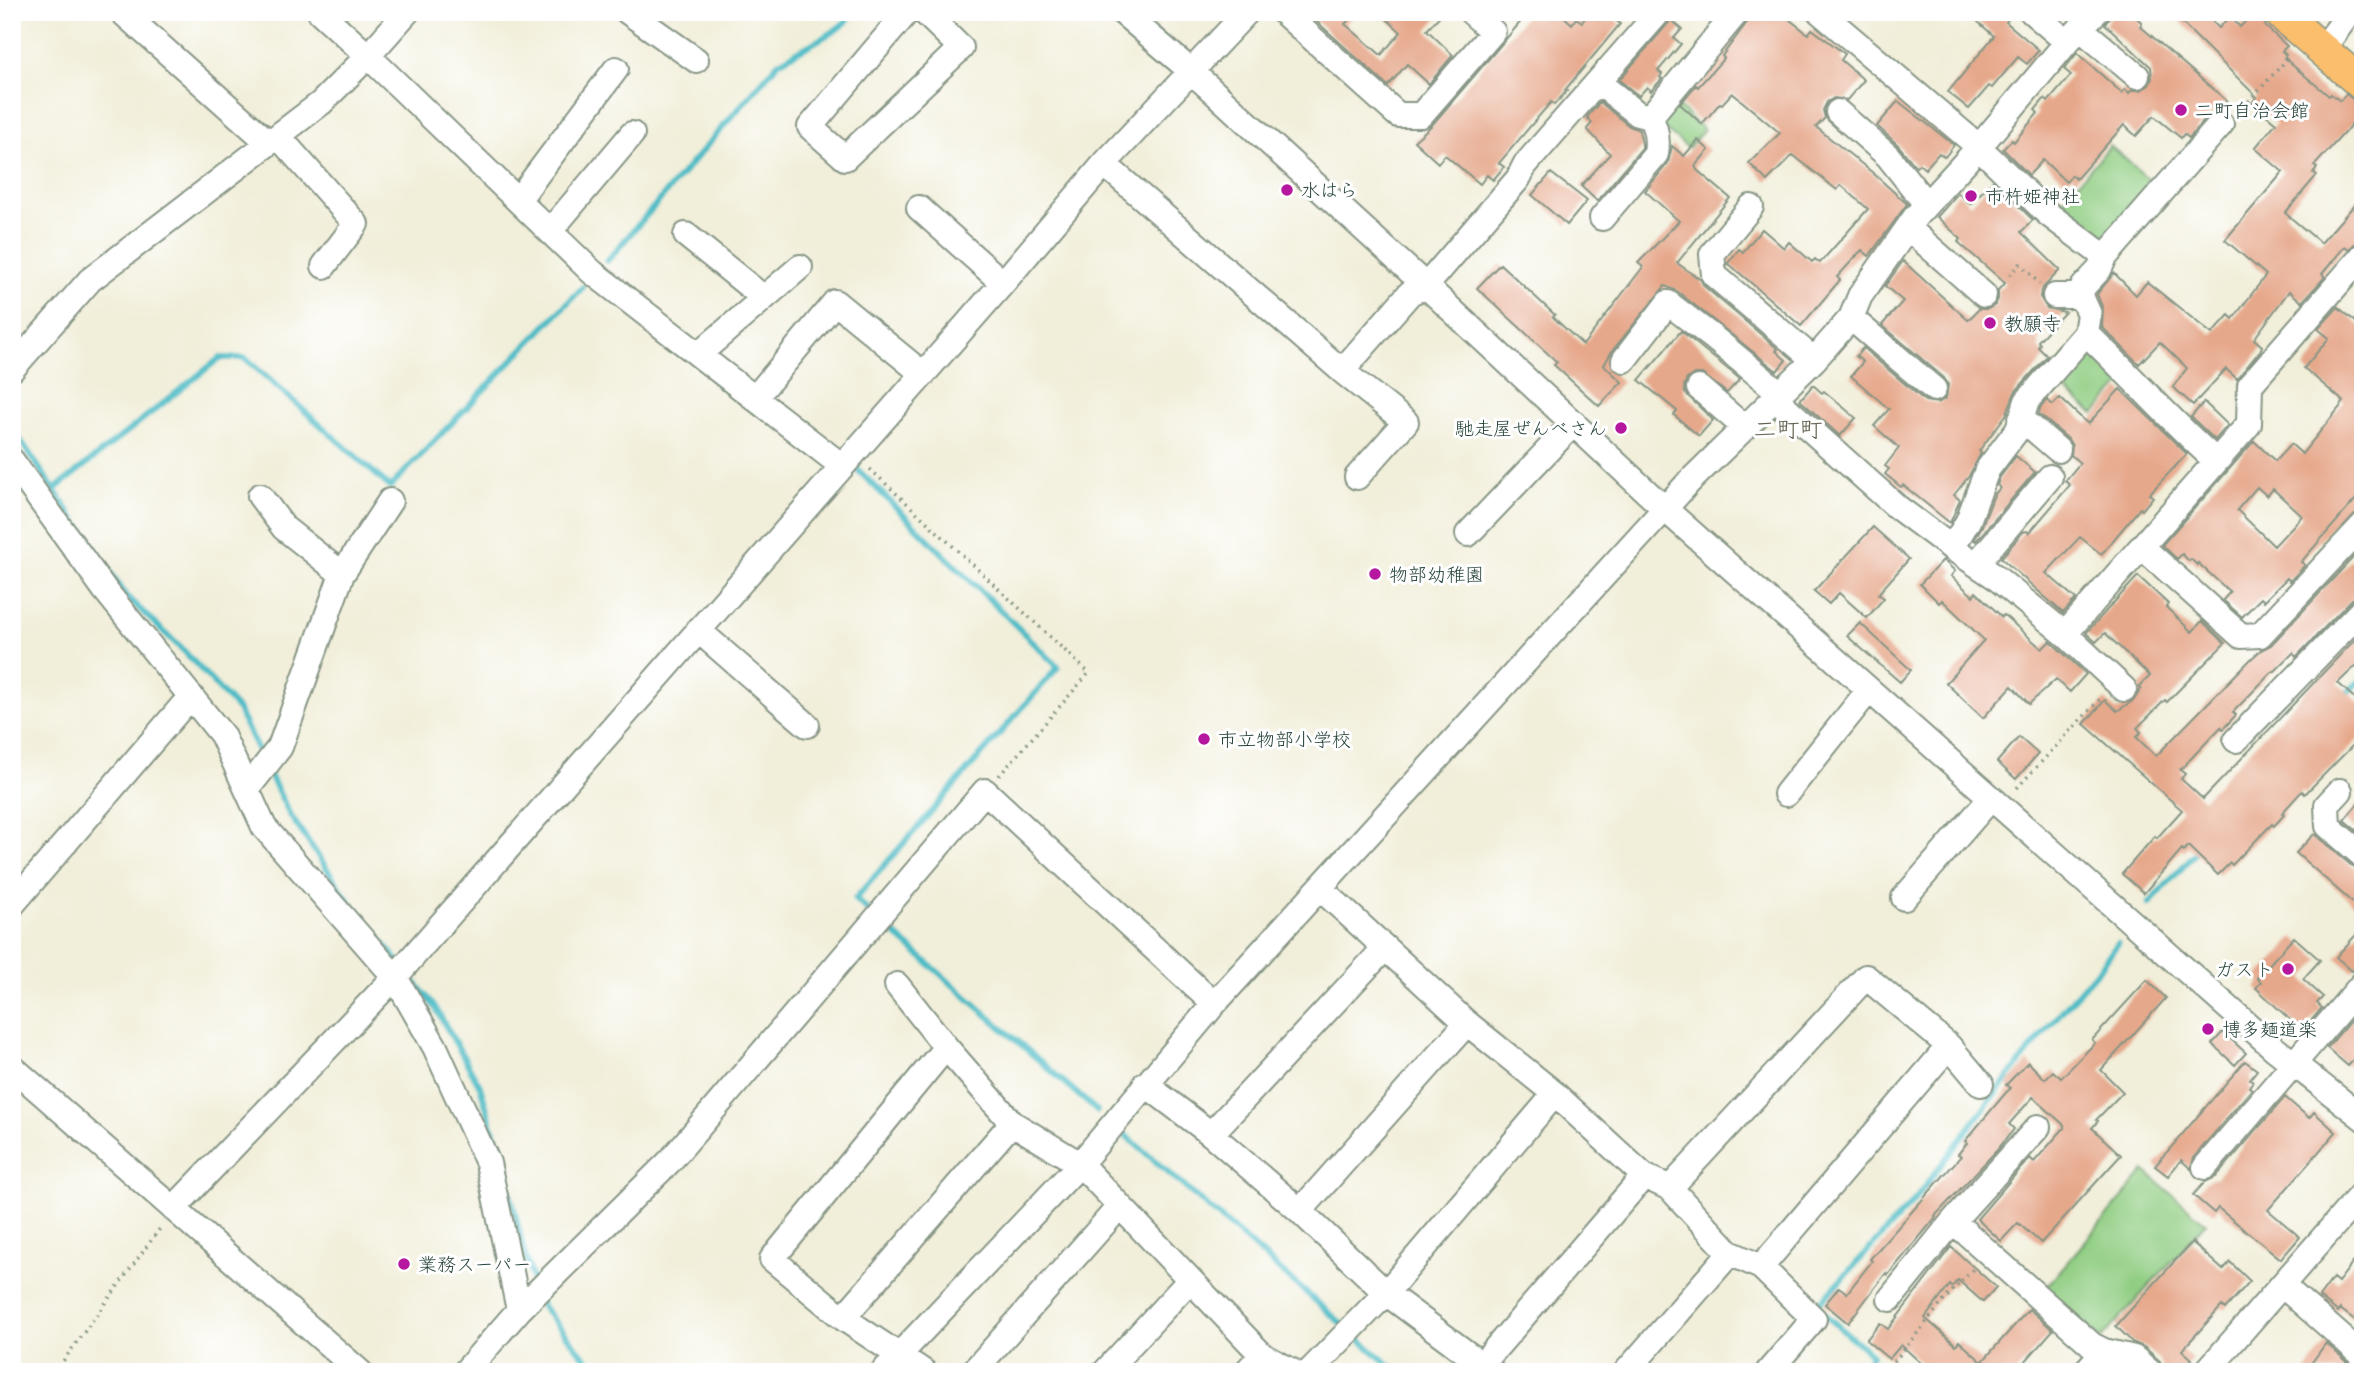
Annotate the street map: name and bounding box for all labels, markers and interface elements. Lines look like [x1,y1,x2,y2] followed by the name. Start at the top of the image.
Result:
[2195,94,2309,127] place label: 二町自治会館
[2173,102,2189,118] marker: 二町自治会館
[1301,174,1358,207] place label: 水はら
[1985,180,2080,213] place label: 市杵姫神社
[1279,182,1295,198] marker: 水はら
[1963,188,1979,204] marker: 市杵姫神社
[2004,307,2061,340] place label: 教願寺
[1982,315,1998,331] marker: 教願寺
[1754,409,1823,450] district label: 二町町
[1455,412,1607,445] place label: 馳走屋ぜんべさん
[1613,420,1629,436] marker: 馳走屋ぜんべさん
[1389,558,1484,591] place label: 物部幼稚園
[1367,566,1383,582] marker: 物部幼稚園
[1218,723,1351,756] place label: 市立物部小学校
[1196,731,1212,747] marker: 市立物部小学校
[2215,953,2274,986] place label: ガスト
[2280,961,2296,977] marker: ガスト
[2222,1013,2317,1046] place label: 博多麺道楽
[2200,1021,2216,1037] marker: 博多麺道楽
[418,1248,531,1281] place label: 業務スーパー
[396,1256,412,1272] marker: 業務スーパー

